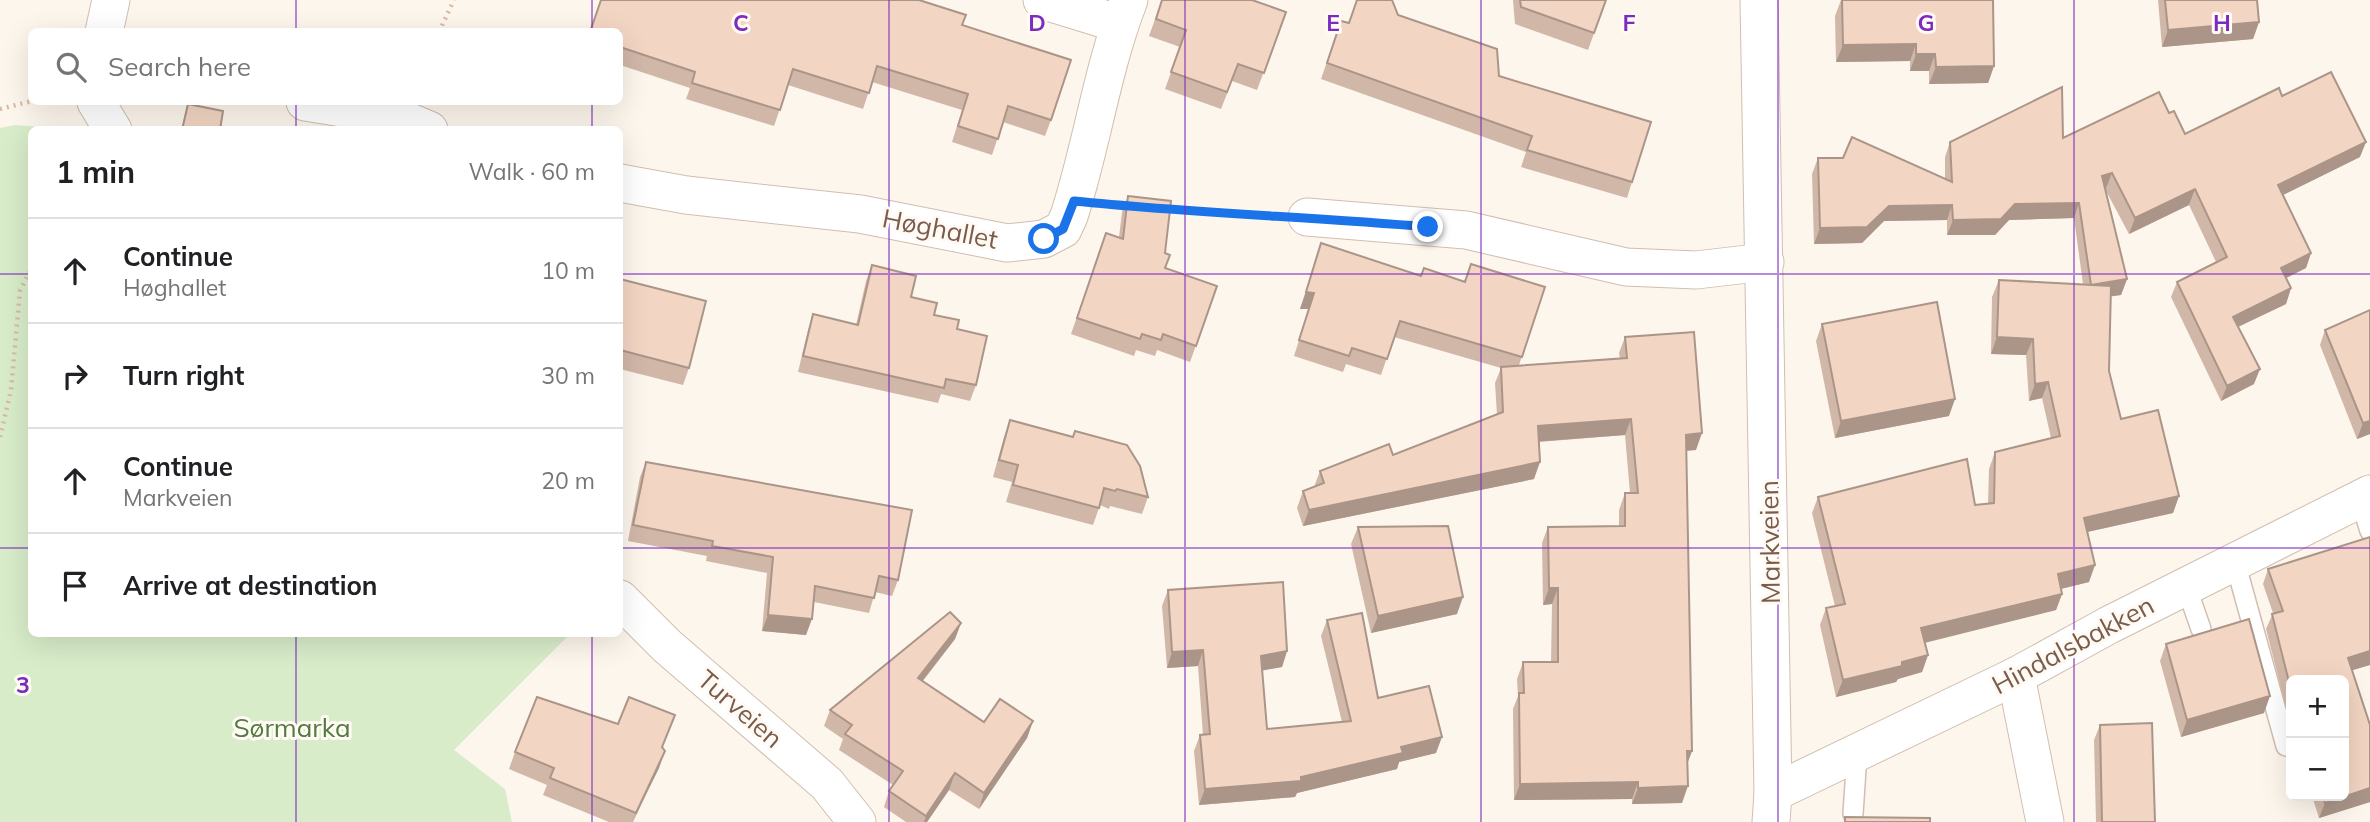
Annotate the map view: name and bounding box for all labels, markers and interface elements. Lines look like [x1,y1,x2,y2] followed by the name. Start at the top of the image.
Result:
[733,8,749,37] text: C
[1028,8,1046,37] text: D
[1326,8,1340,37] text: E
[1622,8,1636,37] text: F
[1917,8,1935,37] text: G
[2213,8,2231,37] text: H
[28,28,623,105] search box
[52,48,90,86] icon: search
[108,50,251,83] text: Search here
[56,153,135,191] text: 1 min
[469,157,595,186] text: Walk · 60 m
[880,201,1001,256] street label: Høghallet
[1412,211,1443,242] route end
[1028,223,1059,254] route start
[123,240,233,273] text: Continue
[56,252,94,290] icon: ahead
[541,256,595,285] text: 10 m
[123,273,226,302] text: Høghallet
[56,357,94,395] icon: right
[123,359,244,392] text: Turn right
[541,361,595,390] text: 30 m
[123,450,233,483] text: Continue
[56,462,94,500] icon: ahead
[541,466,595,495] text: 20 m
[1752,480,1787,604] street label: Markveien
[123,483,232,512] text: Markveien
[56,567,94,605] icon: arrive
[123,569,378,602] text: Arrive at destination
[1986,588,2159,701] street label: Hindalsbakken
[691,663,790,755] street label: Turveien
[16,670,30,699] text: 3
[2286,675,2349,801] map controls
[2286,675,2349,738] button: +
[233,711,351,744] park label: Sørmarka
[2286,738,2349,801] button: −

